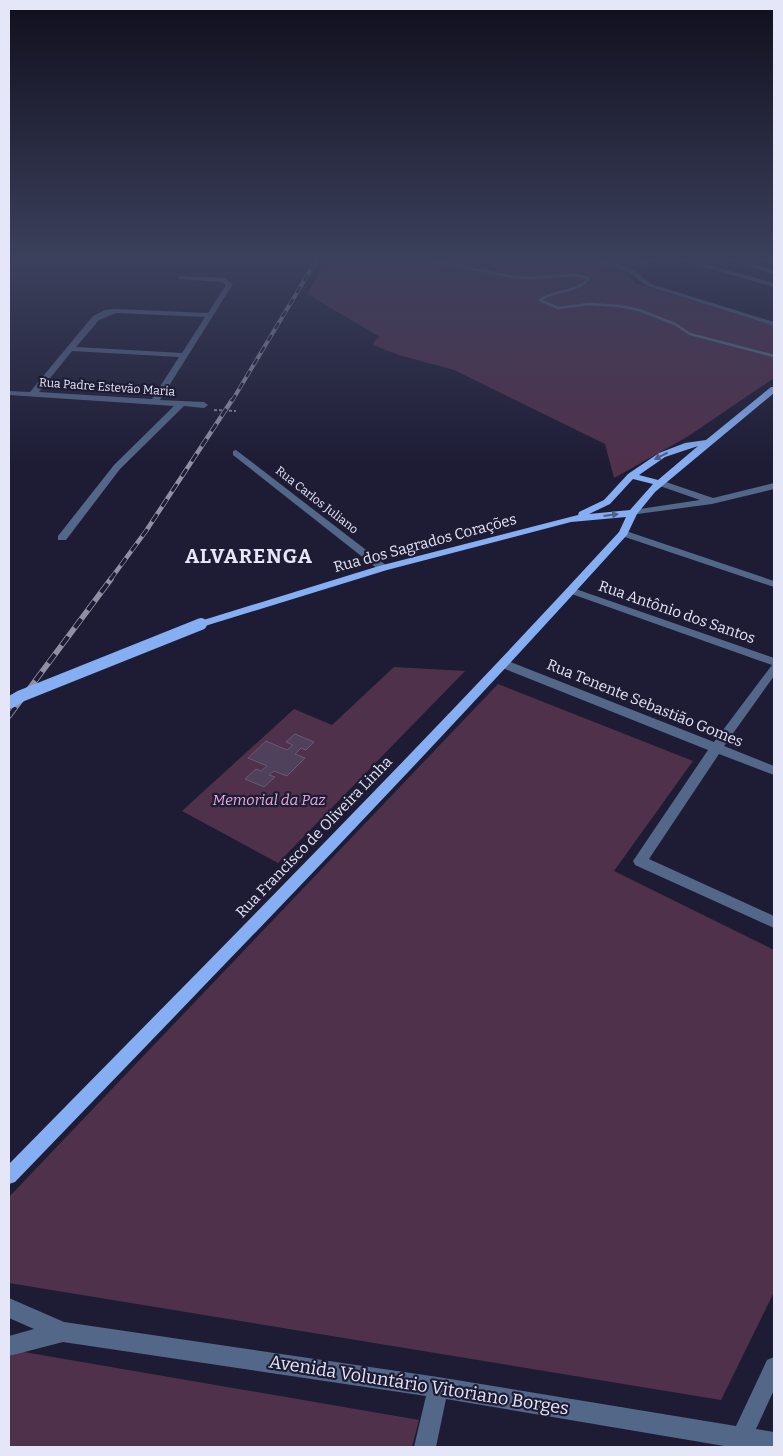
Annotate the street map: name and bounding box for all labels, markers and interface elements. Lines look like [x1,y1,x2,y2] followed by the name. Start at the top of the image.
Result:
[39,375,176,399] street label: Rua Padre Estevão Maria
[654,452,668,460] one-way arrow
[273,463,361,537] street label: Rua Carlos Juliano
[332,510,518,576] street label: Rua dos Sagrados Corações
[604,511,620,519] one-way arrow
[185,544,313,568] district label: ALVARENGA
[596,577,758,647] street label: Rua Antônio dos Santos
[544,655,746,751] street label: Rua Tenente Sebastião Gomes
[232,753,396,921] street label: Rua Francisco de Oliveira Linha
[212,791,326,809] park label: Memorial da Paz
[267,1350,571,1420] street label: Avenida Voluntário Vitoriano Borges

